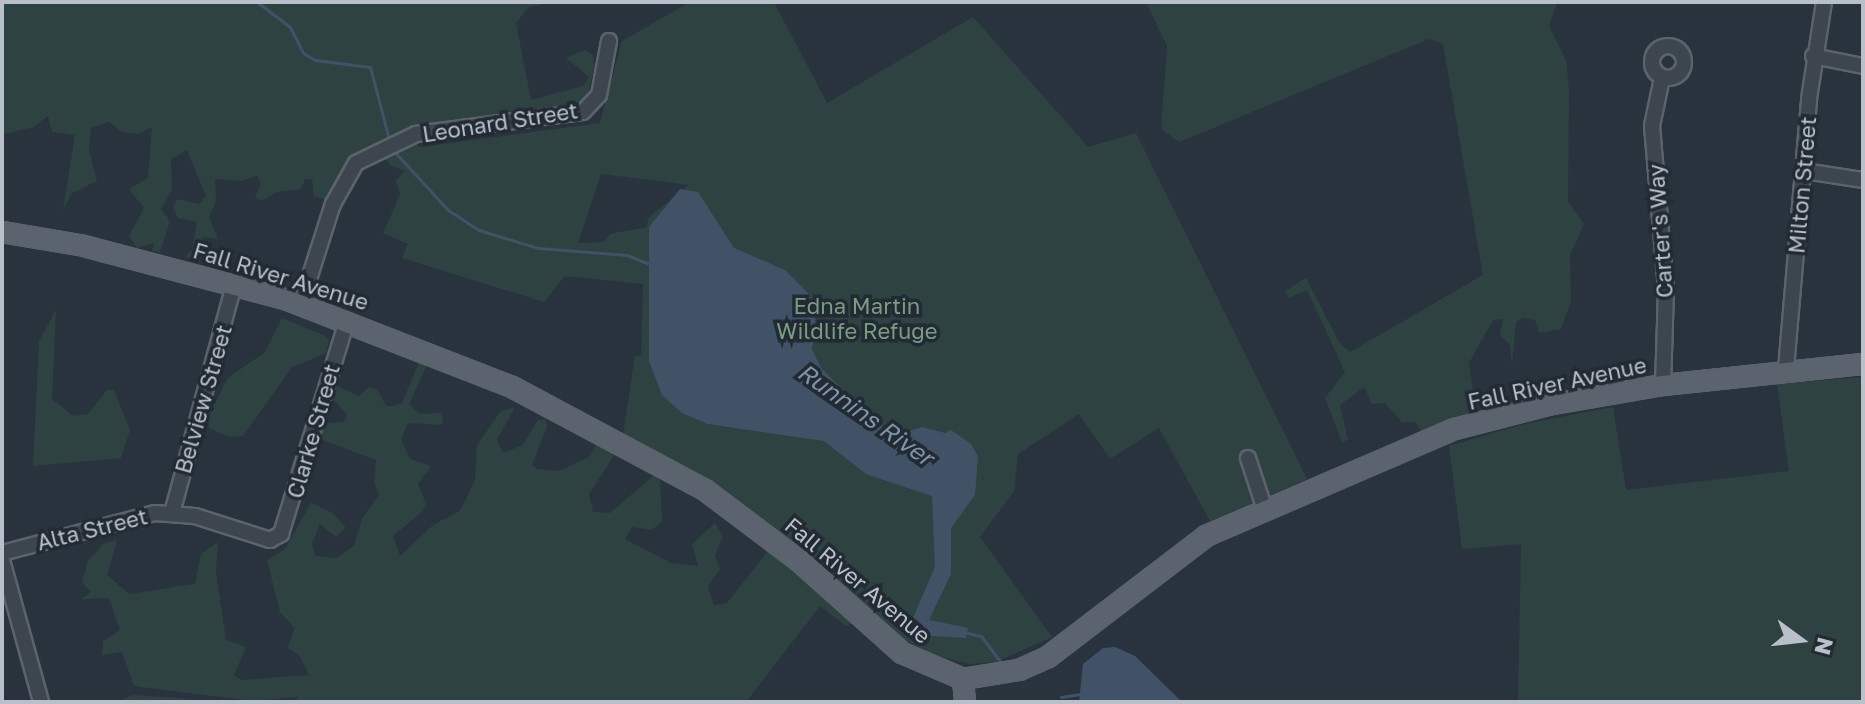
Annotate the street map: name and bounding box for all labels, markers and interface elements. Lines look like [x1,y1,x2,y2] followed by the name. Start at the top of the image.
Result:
[421,97,579,147] street label: Leonard Street
[1783,115,1821,255] street label: Milton Street
[1642,163,1678,299] street label: Carter's Way
[190,237,372,315] street label: Fall River Avenue
[776,292,938,344] park label: Edna Martin Wildlife Refuge
[169,322,237,476] street label: Belview Street
[1465,351,1649,415] street label: Fall River Avenue
[793,357,939,471] water label: Runnins River
[281,361,345,501] street label: Clarke Street
[34,503,150,555] street label: Alta Street
[780,511,936,649] street label: Fall River Avenue
[1761,600,1841,680] north arrow
[1809,635,1840,658] text: N

